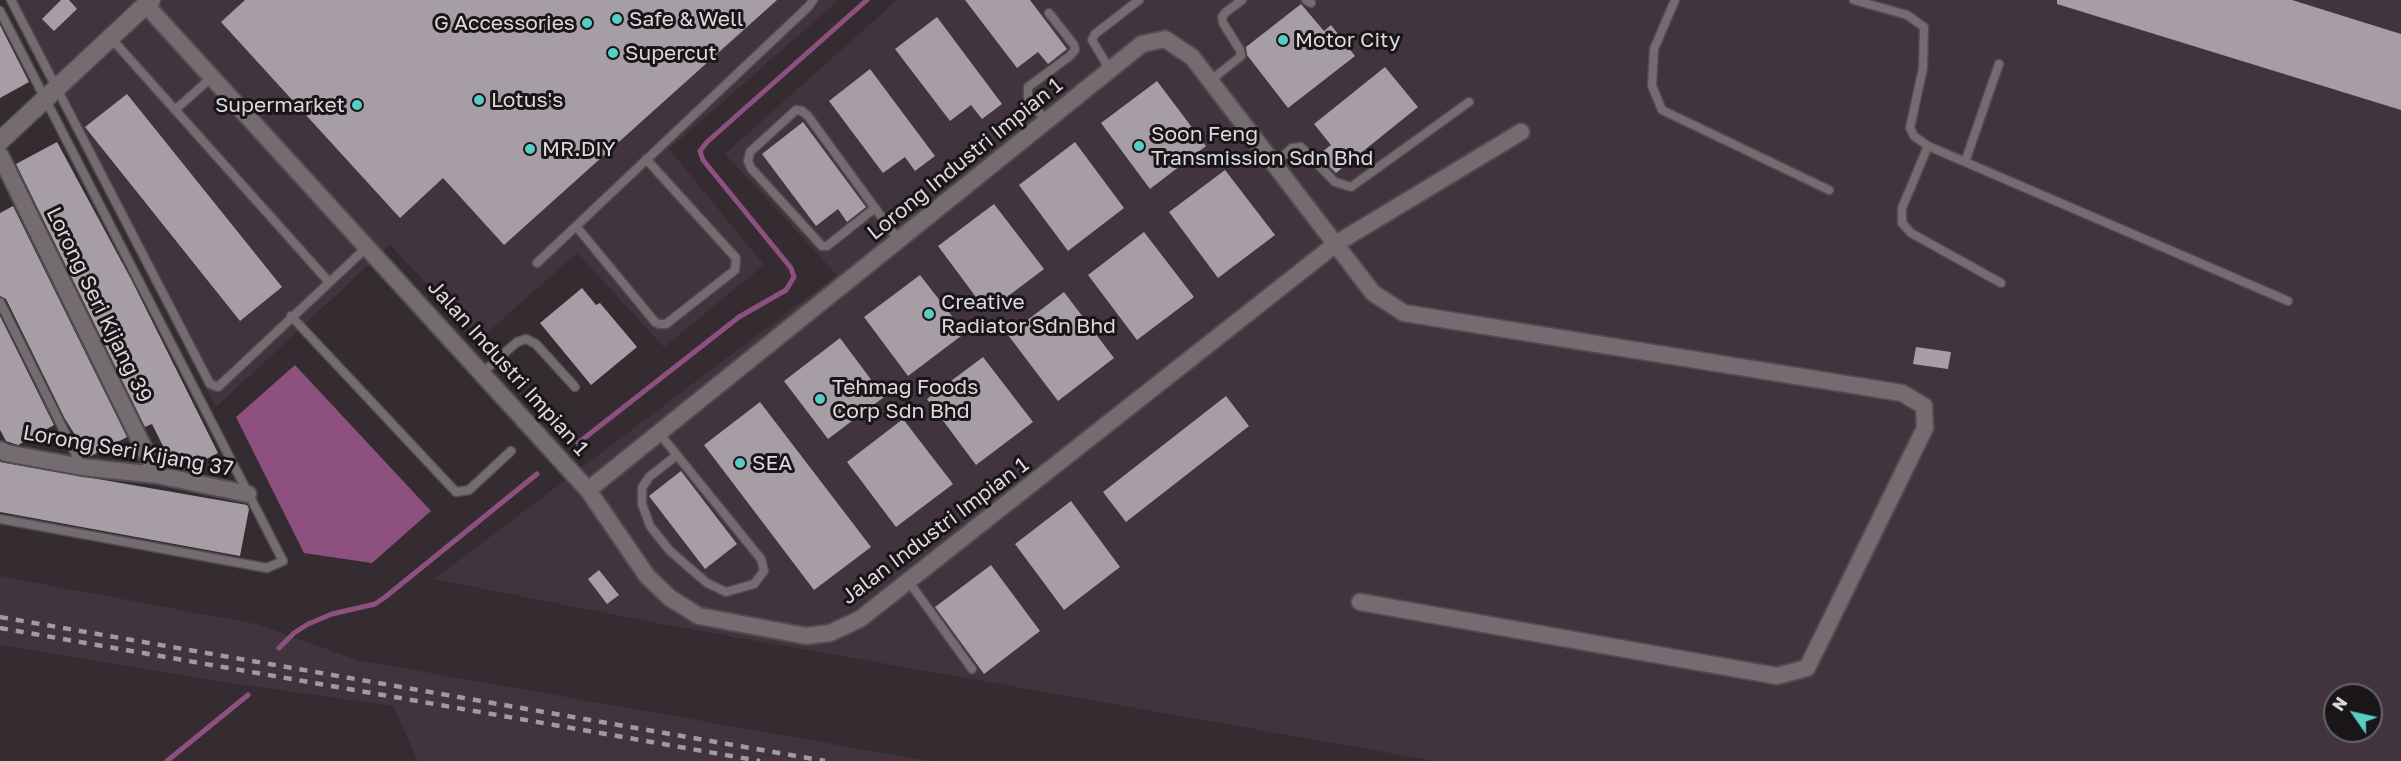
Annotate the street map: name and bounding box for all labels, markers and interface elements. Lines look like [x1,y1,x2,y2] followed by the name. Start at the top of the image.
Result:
[629,6,743,32] place label: Safe & Well
[434,10,575,36] place label: G Accessories
[610,12,624,26] marker: Safe & Well
[580,16,594,30] marker: G Accessories
[1295,27,1401,53] place label: Motor City
[1276,33,1290,47] marker: Motor City
[625,40,717,66] place label: Supercut
[606,46,620,60] marker: Supercut
[862,73,1068,245] street label: Lorong Industri Impian 1
[491,87,563,113] place label: Lotus's
[215,92,345,118] place label: Supermarket
[472,93,486,107] marker: Lotus's
[350,98,364,112] marker: Supermarket
[1151,121,1373,171] place label: Soon Feng Transmission Sdn Bhd
[542,136,615,162] place label: MR.DIY
[1132,139,1146,153] marker: Soon Feng Transmission Sdn Bhd
[523,142,537,156] marker: MR.DIY
[41,203,157,407] street label: Lorong Seri Kijang 39
[422,275,594,461] street label: Jalan Industri Impian 1
[941,289,1116,339] place label: Creative Radiator Sdn Bhd
[922,307,936,321] marker: Creative Radiator Sdn Bhd
[832,374,978,424] place label: Tehmag Foods Corp Sdn Bhd
[813,392,827,406] marker: Tehmag Foods Corp Sdn Bhd
[21,420,235,482] street label: Lorong Seri Kijang 37
[752,450,792,476] place label: SEA
[836,452,1034,610] street label: Jalan Industri Impian 1
[733,456,747,470] marker: SEA
[2323,683,2383,743] north arrow
[2328,693,2351,715] text: N

